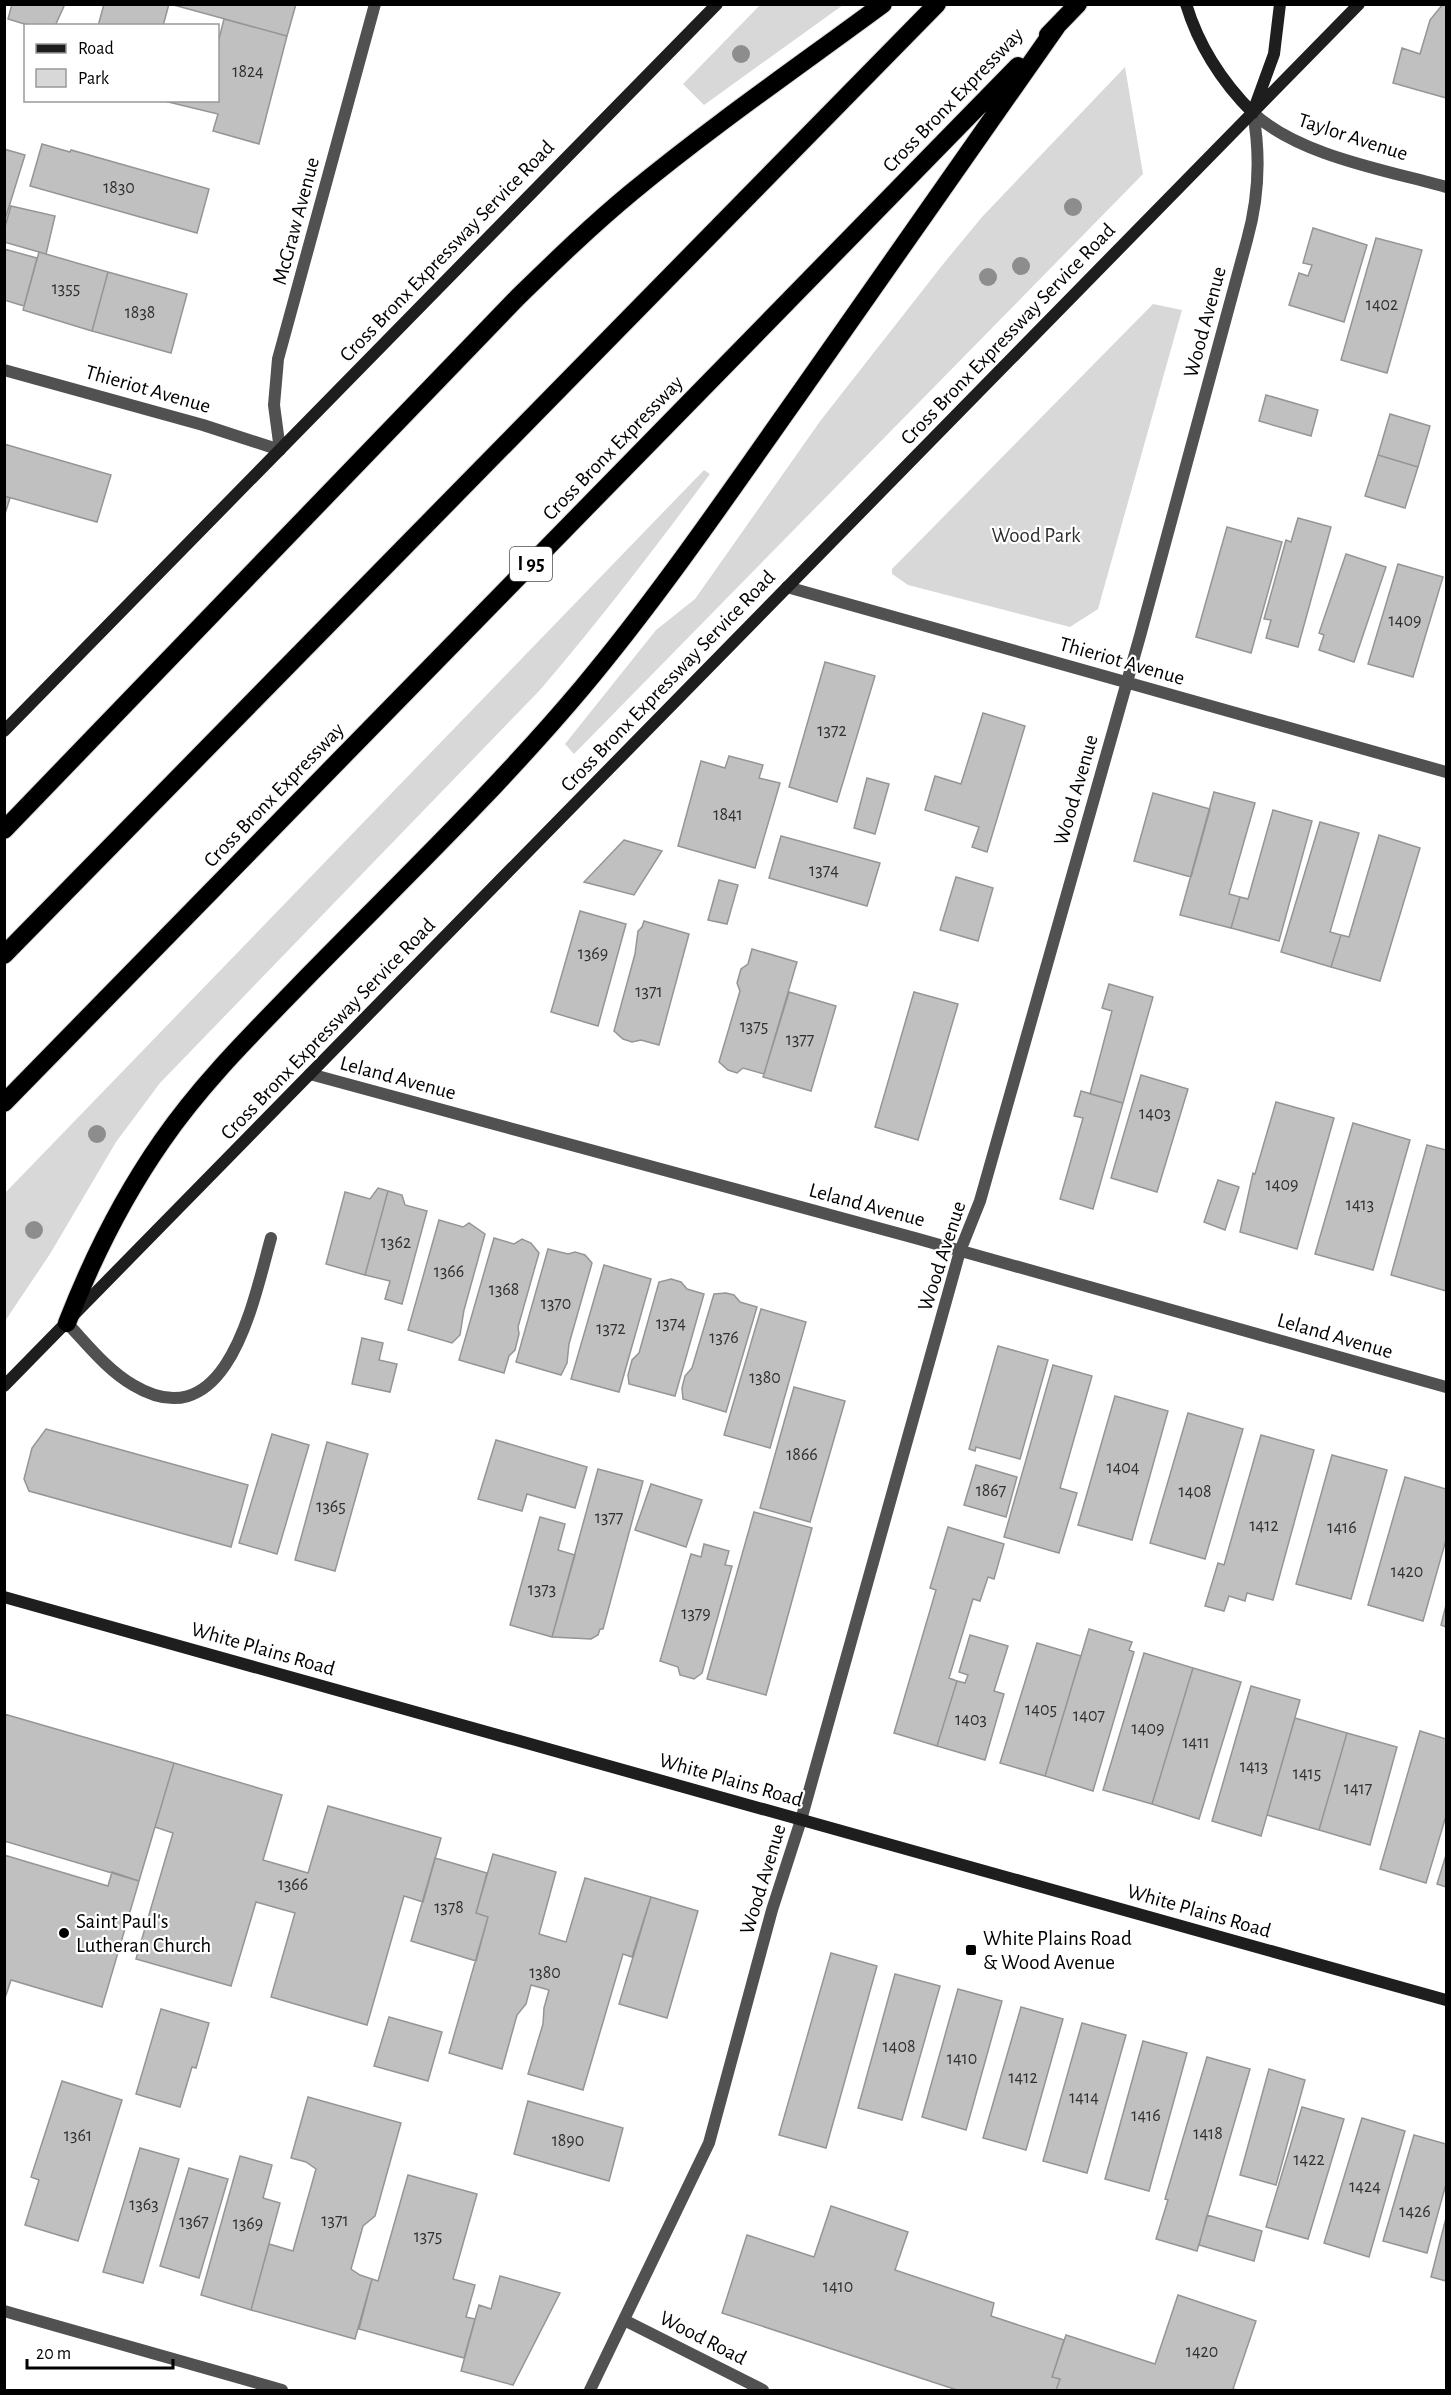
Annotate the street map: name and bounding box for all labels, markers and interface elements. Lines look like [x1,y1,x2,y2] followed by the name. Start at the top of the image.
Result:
[24,24,219,102] legend
[879,24,1027,176] street label: Cross Bronx Expressway
[78,40,114,58] text: Road
[232,63,264,81] house number: 1824
[78,70,110,88] text: Park
[1296,109,1410,165] street label: Taylor Avenue
[336,136,558,366] street label: Cross Bronx Expressway Service Road
[269,155,323,287] street label: McGraw Avenue
[103,179,135,197] house number: 1830
[897,219,1119,449] street label: Cross Bronx Expressway Service Road
[1180,264,1230,380] street label: Wood Avenue
[52,280,80,298] house number: 1355
[1366,296,1398,314] house number: 1402
[125,304,155,322] house number: 1838
[83,361,213,417] street label: Thieriot Avenue
[539,372,687,524] street label: Cross Bronx Expressway
[991,525,1081,546] park label: Wood Park
[510,547,552,581] road number: I 95
[557,566,779,796] street label: Cross Bronx Expressway Service Road
[1389,612,1421,630] house number: 1409
[1057,633,1187,689] street label: Thieriot Avenue
[200,719,348,871] street label: Cross Bronx Expressway
[817,722,847,740] house number: 1372
[1050,732,1102,848] street label: Wood Avenue
[713,806,743,824] house number: 1841
[809,862,839,880] house number: 1374
[217,914,439,1144] street label: Cross Bronx Expressway Service Road
[578,945,608,963] house number: 1369
[635,983,663,1001] house number: 1371
[740,1018,768,1036] house number: 1375
[786,1031,814,1049] house number: 1377
[338,1052,458,1104] street label: Leland Avenue
[1139,1105,1171,1123] house number: 1403
[1266,1176,1298,1194] house number: 1409
[807,1179,927,1231] street label: Leland Avenue
[1346,1196,1374,1214] house number: 1413
[914,1199,970,1313] street label: Wood Avenue
[381,1234,411,1252] house number: 1362
[434,1263,464,1281] house number: 1366
[489,1281,519,1299] house number: 1368
[541,1295,571,1313] house number: 1370
[1275,1309,1395,1363] street label: Leland Avenue
[656,1315,686,1333] house number: 1374
[596,1320,626,1338] house number: 1372
[709,1329,739,1347] house number: 1376
[749,1369,781,1387] house number: 1380
[786,1446,818,1464] house number: 1866
[1106,1459,1140,1477] house number: 1404
[976,1482,1006,1500] house number: 1867
[1179,1483,1211,1501] house number: 1408
[316,1498,346,1516] house number: 1365
[595,1509,623,1527] house number: 1377
[1249,1517,1279,1535] house number: 1412
[1327,1519,1357,1537] house number: 1416
[1391,1563,1423,1581] house number: 1420
[528,1581,556,1599] house number: 1373
[681,1605,711,1623] house number: 1379
[189,1618,338,1680] street label: White Plains Road
[1025,1701,1057,1719] house number: 1405
[1073,1707,1105,1725] house number: 1407
[955,1711,987,1729] house number: 1403
[1132,1720,1164,1738] house number: 1409
[1182,1734,1210,1752] house number: 1411
[657,1749,806,1811] street label: White Plains Road
[1240,1758,1268,1776] house number: 1413
[1293,1765,1321,1783] house number: 1415
[1344,1780,1372,1798] house number: 1417
[736,1821,790,1937] street label: Wood Avenue
[278,1876,308,1894] house number: 1366
[1125,1880,1274,1942] street label: White Plains Road
[434,1899,464,1917] house number: 1378
[76,1911,211,1956] place label: Saint Paul's Lutheran Church
[57,1926,71,1940] marker: Saint Paul's Lutheran Church
[983,1928,1132,1973] place label: White Plains Road & Wood Avenue
[964,1943,978,1957] marker: White Plains Road & Wood Avenue
[529,1964,561,1982] house number: 1380
[883,2038,915,2056] house number: 1408
[947,2050,977,2068] house number: 1410
[1008,2069,1038,2087] house number: 1412
[1069,2089,1099,2107] house number: 1414
[1131,2107,1161,2125] house number: 1416
[1193,2125,1223,2143] house number: 1418
[64,2127,92,2145] house number: 1361
[552,2132,584,2150] house number: 1890
[1293,2151,1325,2169] house number: 1422
[1349,2178,1381,2196] house number: 1424
[129,2196,159,2214] house number: 1363
[1399,2203,1431,2221] house number: 1426
[321,2212,349,2230] house number: 1371
[179,2213,209,2231] house number: 1367
[233,2215,263,2233] house number: 1369
[414,2228,442,2246] house number: 1375
[823,2278,853,2296] house number: 1410
[656,2307,750,2369] street label: Wood Road
[27,2332,172,2370] scale bar
[1186,2343,1218,2361] house number: 1420
[36,2345,71,2363] text: 20 m

